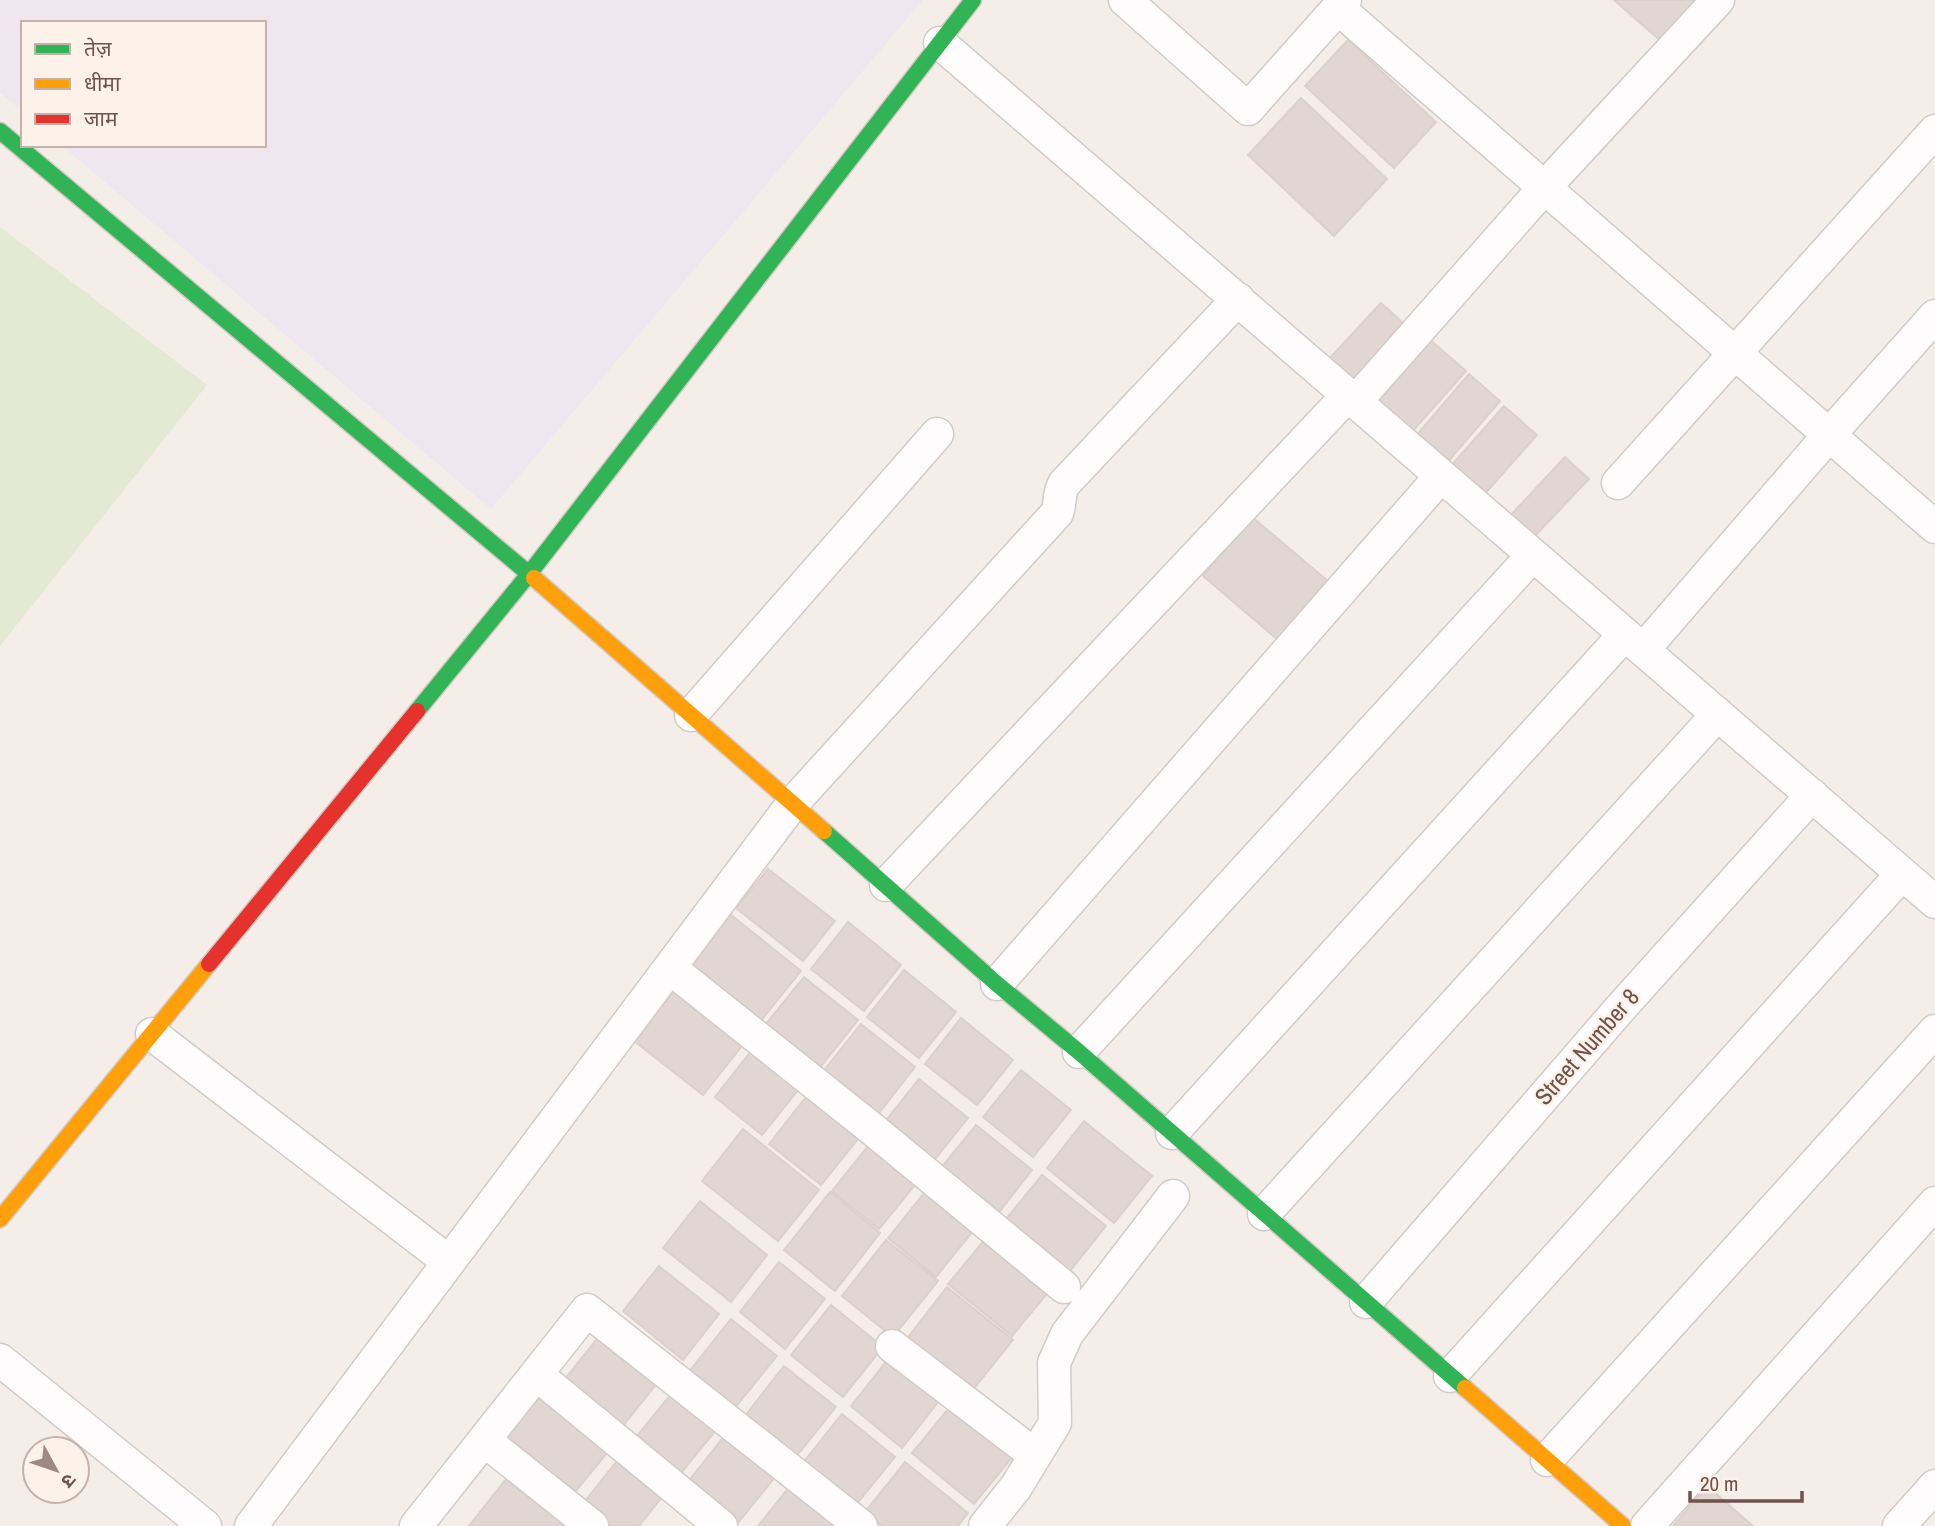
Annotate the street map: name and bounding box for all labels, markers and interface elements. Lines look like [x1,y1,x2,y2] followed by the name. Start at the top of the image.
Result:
[21,21,266,147] legend
[84,34,112,63] text: तेज़
[84,69,121,98] text: धीमा
[84,104,118,133] text: जाम
[1527,981,1646,1111] street label: Street Number 8
[21,1435,91,1505] north arrow
[1690,1460,1802,1504] scale bar
[55,1468,83,1494] text: उ
[1700,1469,1738,1498] text: 20 m

